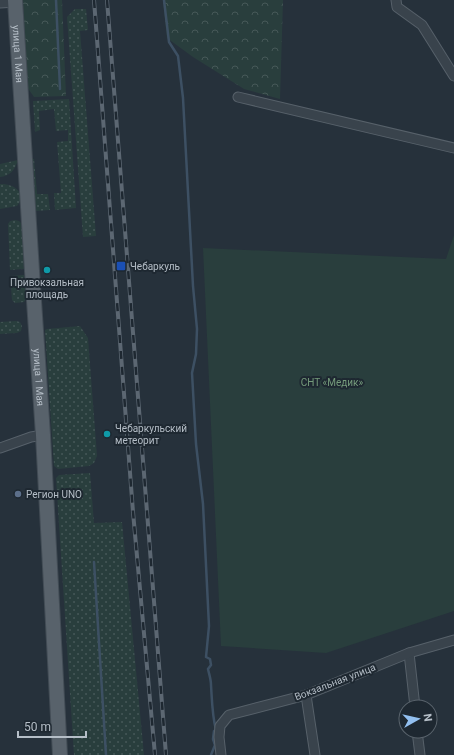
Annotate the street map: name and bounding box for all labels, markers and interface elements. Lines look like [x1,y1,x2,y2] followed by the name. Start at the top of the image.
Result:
[11,25,26,83] street label: улица 1 Мая
[115,260,127,272] marker: Чебаркуль
[130,261,180,272] place label: Чебаркуль
[42,265,52,275] marker: Привокзальная площадь
[10,277,84,300] place label: Привокзальная площадь
[32,348,47,406] street label: улица 1 Мая
[301,377,363,388] park label: СНТ «Медик»
[115,423,187,446] place label: Чебаркульский метеорит
[102,429,112,439] marker: Чебаркульский метеорит
[13,489,23,499] marker: Регион UNO
[26,489,82,500] place label: Регион UNO
[293,662,377,702] street label: Вокзальная улица
[398,699,438,739] north arrow
[18,713,86,739] scale bar
[420,713,434,723] text: N
[24,720,51,734] text: 50 m

